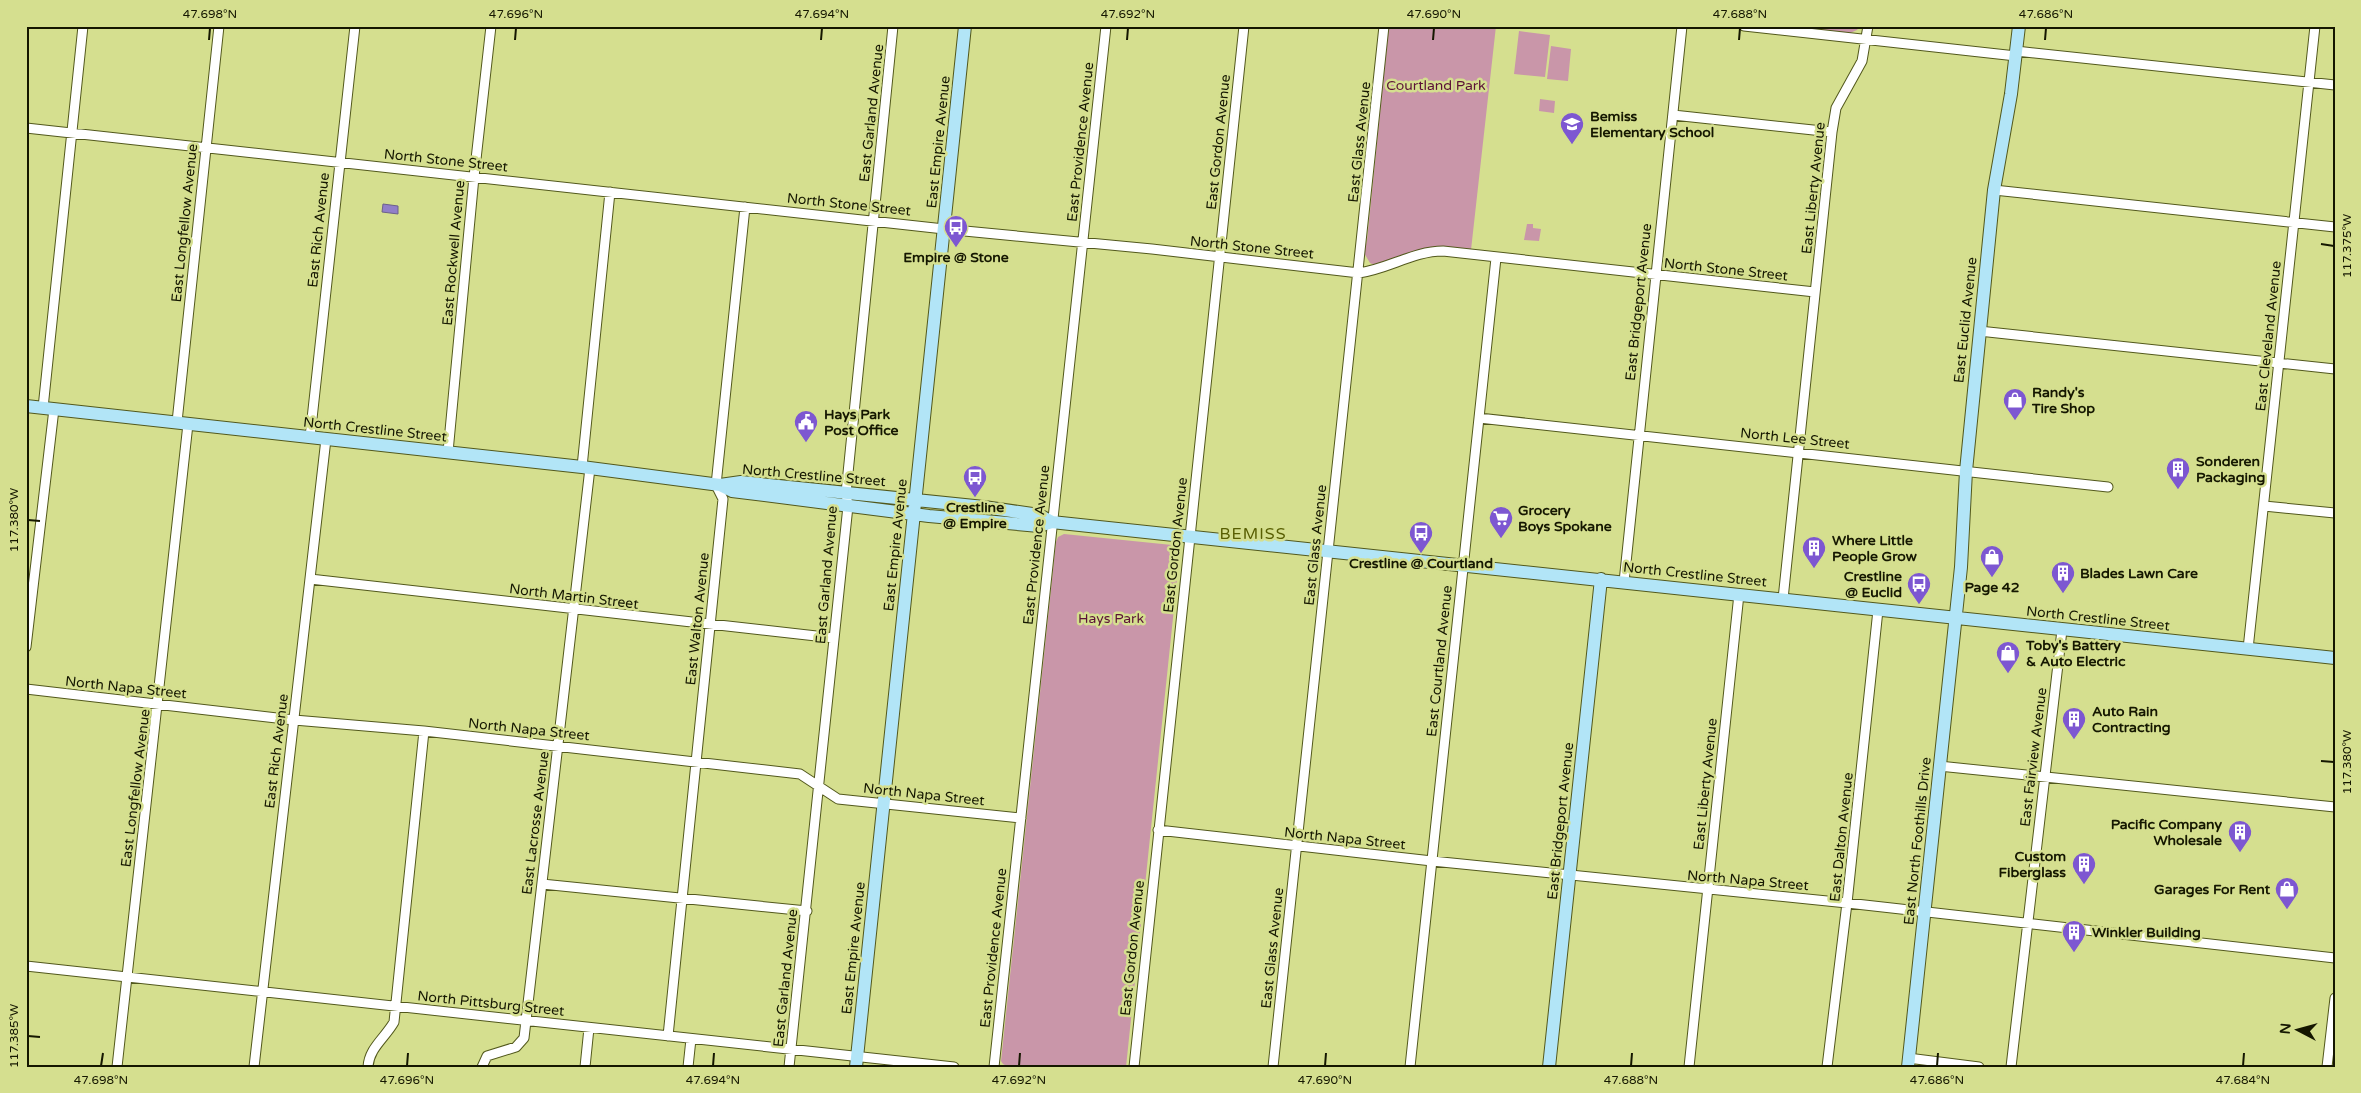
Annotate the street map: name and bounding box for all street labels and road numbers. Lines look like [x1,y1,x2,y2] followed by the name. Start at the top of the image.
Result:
[856,43,887,183] street label: East Garland Avenue
[1064,61,1097,223] street label: East Providence Avenue
[1203,73,1234,211] street label: East Gordon Avenue
[923,75,954,209] street label: East Empire Avenue
[1345,81,1374,203] street label: East Glass Avenue
[1798,121,1829,255] street label: East Liberty Avenue
[168,143,201,303] street label: East Longfellow Avenue
[383,146,509,176] street label: North Stone Street
[304,172,333,288] street label: East Rich Avenue
[439,180,468,326] street label: East Rockwell Avenue
[786,190,912,220] street label: North Stone Street
[1622,222,1655,382] street label: East Bridgeport Avenue
[1189,233,1315,263] street label: North Stone Street
[1663,255,1789,285] street label: North Stone Street
[1950,256,1981,384] street label: East Euclid Avenue
[2252,260,2285,412] street label: East Cleveland Avenue
[302,414,448,446] street label: North Crestline Street
[1739,424,1851,453] street label: North Lee Street
[741,461,887,490] street label: North Crestline Street
[1020,464,1053,626] street label: East Providence Avenue
[1160,476,1191,614] street label: East Gordon Avenue
[880,478,911,612] street label: East Empire Avenue
[1301,484,1330,606] street label: East Glass Avenue
[812,505,841,645] street label: East Garland Avenue
[682,552,713,686] street label: East Walton Avenue
[1622,559,1768,591] street label: North Crestline Street
[508,580,640,613] street label: North Martin Street
[1423,584,1456,738] street label: East Courtland Avenue
[2025,603,2171,635] street label: North Crestline Street
[64,673,188,702] street label: North Napa Street
[2017,686,2050,828] street label: East Fairview Avenue
[261,693,292,809] street label: East Rich Avenue
[117,708,154,868] street label: East Longfellow Avenue
[467,715,591,744] street label: North Napa Street
[1690,717,1721,851] street label: East Liberty Avenue
[1544,741,1577,901] street label: East Bridgeport Avenue
[518,750,553,896] street label: East Lacrosse Avenue
[1900,756,1935,926] street label: East North Foothills Drive
[1826,771,1857,903] street label: East Dalton Avenue
[862,780,986,809] street label: North Napa Street
[1283,824,1407,853] street label: North Napa Street
[977,867,1010,1029] street label: East Providence Avenue
[1686,867,1810,894] street label: North Napa Street
[1117,879,1148,1017] street label: East Gordon Avenue
[838,881,869,1015] street label: East Empire Avenue
[1258,887,1287,1009] street label: East Glass Avenue
[770,908,801,1048] street label: East Garland Avenue
[417,987,566,1020] street label: North Pittsburg Street

